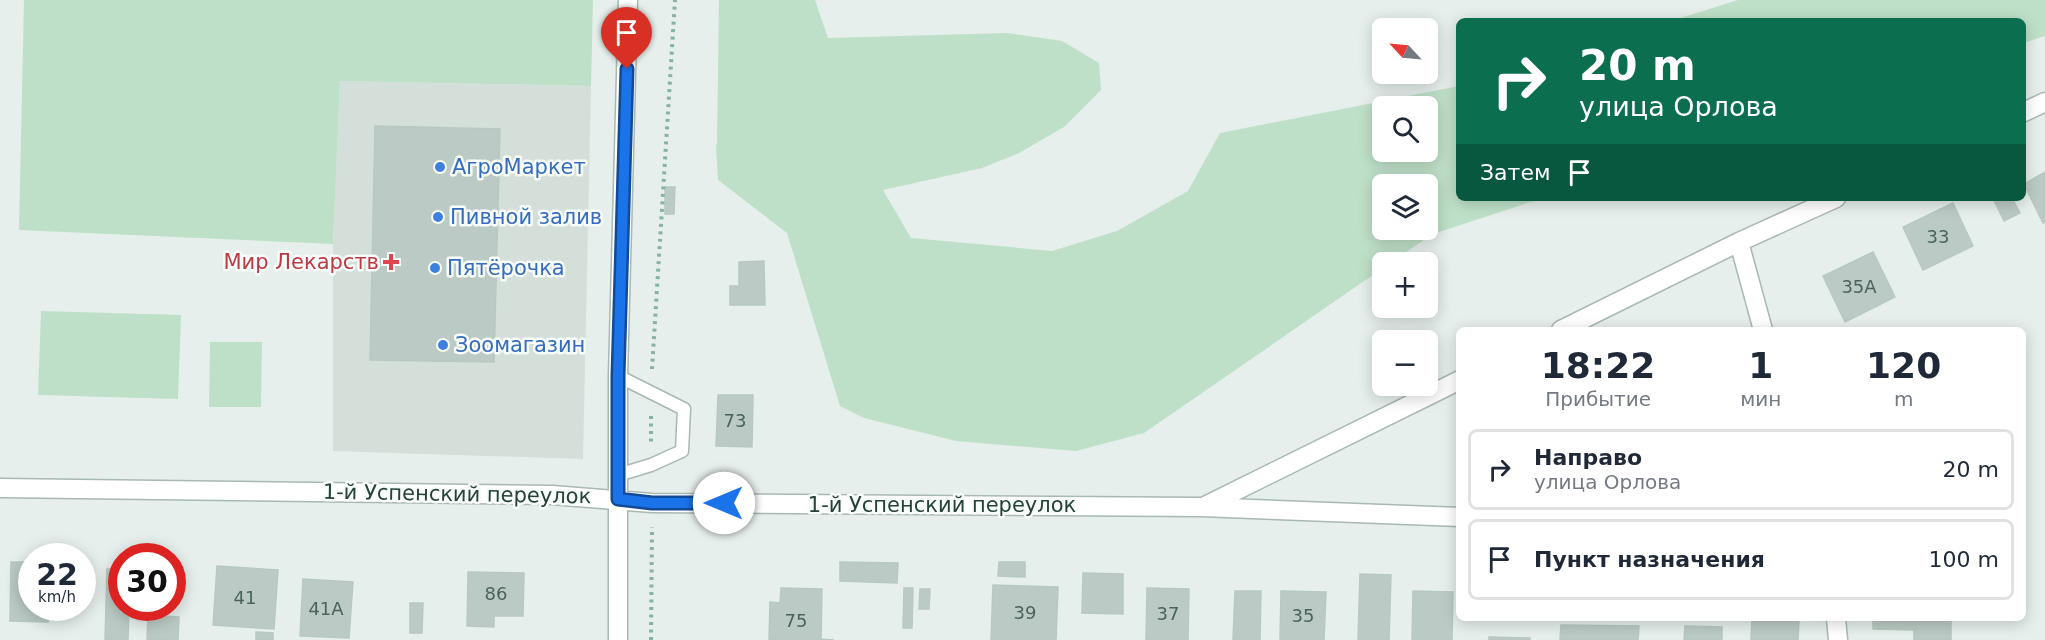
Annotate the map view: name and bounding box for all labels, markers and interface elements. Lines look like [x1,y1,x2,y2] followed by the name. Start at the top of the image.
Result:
[601,7,652,69] pin
[610,16,643,49] icon: arrive
[1372,18,1438,84] north arrow
[1372,18,1438,396] map controls
[1579,41,1696,90] text: 20 m
[1480,42,1558,120] icon: right
[1579,91,1778,122] text: улица Орлова
[1372,96,1438,162] button: search
[452,155,586,179] place label: АгроМаркет
[1563,156,1596,189] icon: arrive
[433,160,447,174] marker: АгроМаркет
[1480,160,1551,185] text: Затем
[1372,174,1438,240] button: layers
[450,205,602,229] place label: Пивной залив
[431,210,445,224] marker: Пивной залив
[1927,226,1949,247] house number: 33
[223,250,379,274] place label: Мир Лекарств
[1372,252,1438,318] button: +
[384,255,398,269] marker: Мир Лекарств
[447,256,565,280] place label: Пятёрочка
[428,261,442,275] marker: Пятёрочка
[1841,276,1877,297] house number: 35А
[1372,330,1438,396] button: −
[455,333,585,357] place label: Зоомагазин
[436,338,450,352] marker: Зоомагазин
[1541,345,1655,386] text: 18:22
[1748,345,1773,386] text: 1
[1866,345,1941,386] text: 120
[1545,387,1651,411] text: Прибытие
[1740,387,1781,411] text: мин
[1894,387,1913,411] text: m
[724,410,746,431] house number: 73
[1534,445,1642,470] text: Направо
[1483,453,1516,486] icon: right
[1943,457,1999,482] text: 20 m
[1534,470,1681,494] text: улица Орлова
[692,471,756,535] position arrow
[323,480,591,508] street label: 1-й Успенский переулок
[808,493,1076,517] street label: 1-й Успенский переулок
[108,543,186,621] speed limit sign: 30
[1483,543,1516,576] icon: arrive
[1534,547,1765,572] text: Пункт назначения
[1929,547,1999,572] text: 100 m
[36,557,78,592] text: 22
[485,583,507,604] house number: 86
[234,587,256,608] house number: 41
[38,588,76,606] text: km/h
[308,598,344,619] house number: 41А
[1014,602,1036,623] house number: 39
[1157,603,1179,624] house number: 37
[1292,605,1314,626] house number: 35
[785,610,807,631] house number: 75

